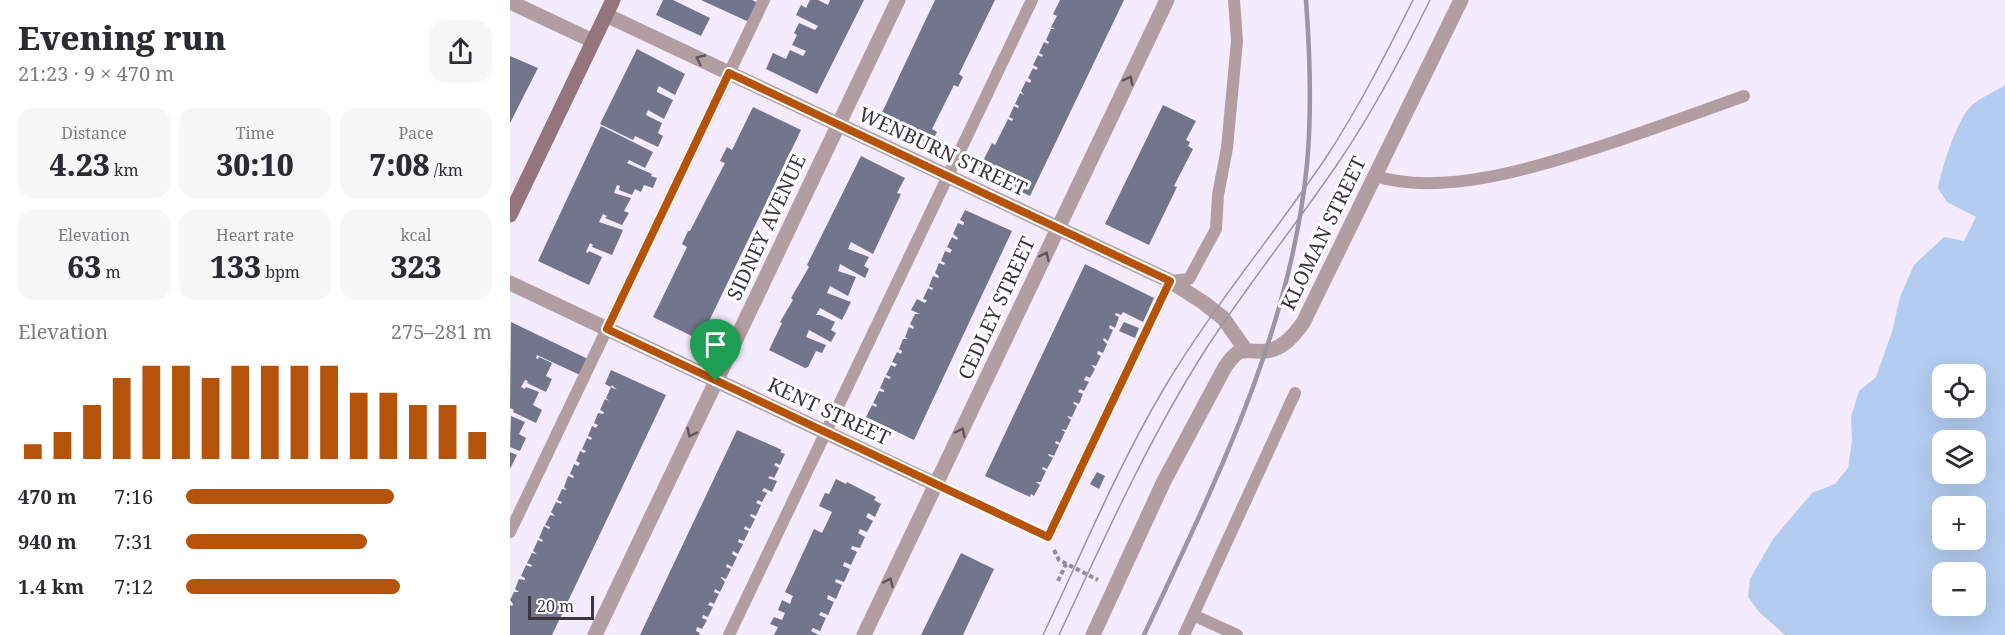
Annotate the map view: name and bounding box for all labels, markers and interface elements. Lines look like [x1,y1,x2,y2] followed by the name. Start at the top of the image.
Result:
[18,15,226,60] text: Evening run
[429,20,492,83] button: share
[695,54,706,66] one-way arrow
[18,60,174,87] text: 21:23 · 9 × 470 m
[1121,75,1133,86] one-way arrow
[855,100,1031,202] street label: WENBURN STREET
[61,122,127,144] text: Distance
[236,122,274,144] text: Time
[398,122,434,144] text: Pace
[49,144,110,185] text: 4.23
[216,144,294,185] text: 30:10
[369,144,430,185] text: 7:08
[720,150,812,304] street label: SIDNEY AVENUE
[1274,152,1372,314] street label: KLOMAN STREET
[110,159,139,181] text: km
[430,159,463,181] text: /km
[58,224,130,246] text: Elevation
[216,224,294,246] text: Heart rate
[401,224,431,246] text: kcal
[951,232,1041,384] street label: CEDLEY STREET
[67,246,101,287] text: 63
[210,246,261,287] text: 133
[390,246,442,287] text: 323
[1037,251,1049,262] one-way arrow
[101,261,121,283] text: m
[261,261,300,283] text: bpm
[18,318,108,345] text: Elevation
[391,318,492,345] text: 275–281 m
[690,319,741,381] pin
[699,328,732,361] icon: arrive
[1932,364,1986,616] map controls
[1932,364,1986,418] button: locate
[763,371,895,451] street label: KENT STREET
[687,427,699,438] one-way arrow
[953,427,965,438] one-way arrow
[1932,430,1986,484] button: layers
[18,483,77,510] text: 470 m
[114,483,153,510] text: 7:16
[1932,496,1986,550] button: +
[18,528,77,555] text: 940 m
[114,528,153,555] text: 7:31
[1932,562,1986,616] button: −
[18,573,84,600] text: 1.4 km
[114,573,153,600] text: 7:12
[881,578,893,589] one-way arrow
[528,593,594,620] scale bar
[537,595,574,617] text: 20 m

